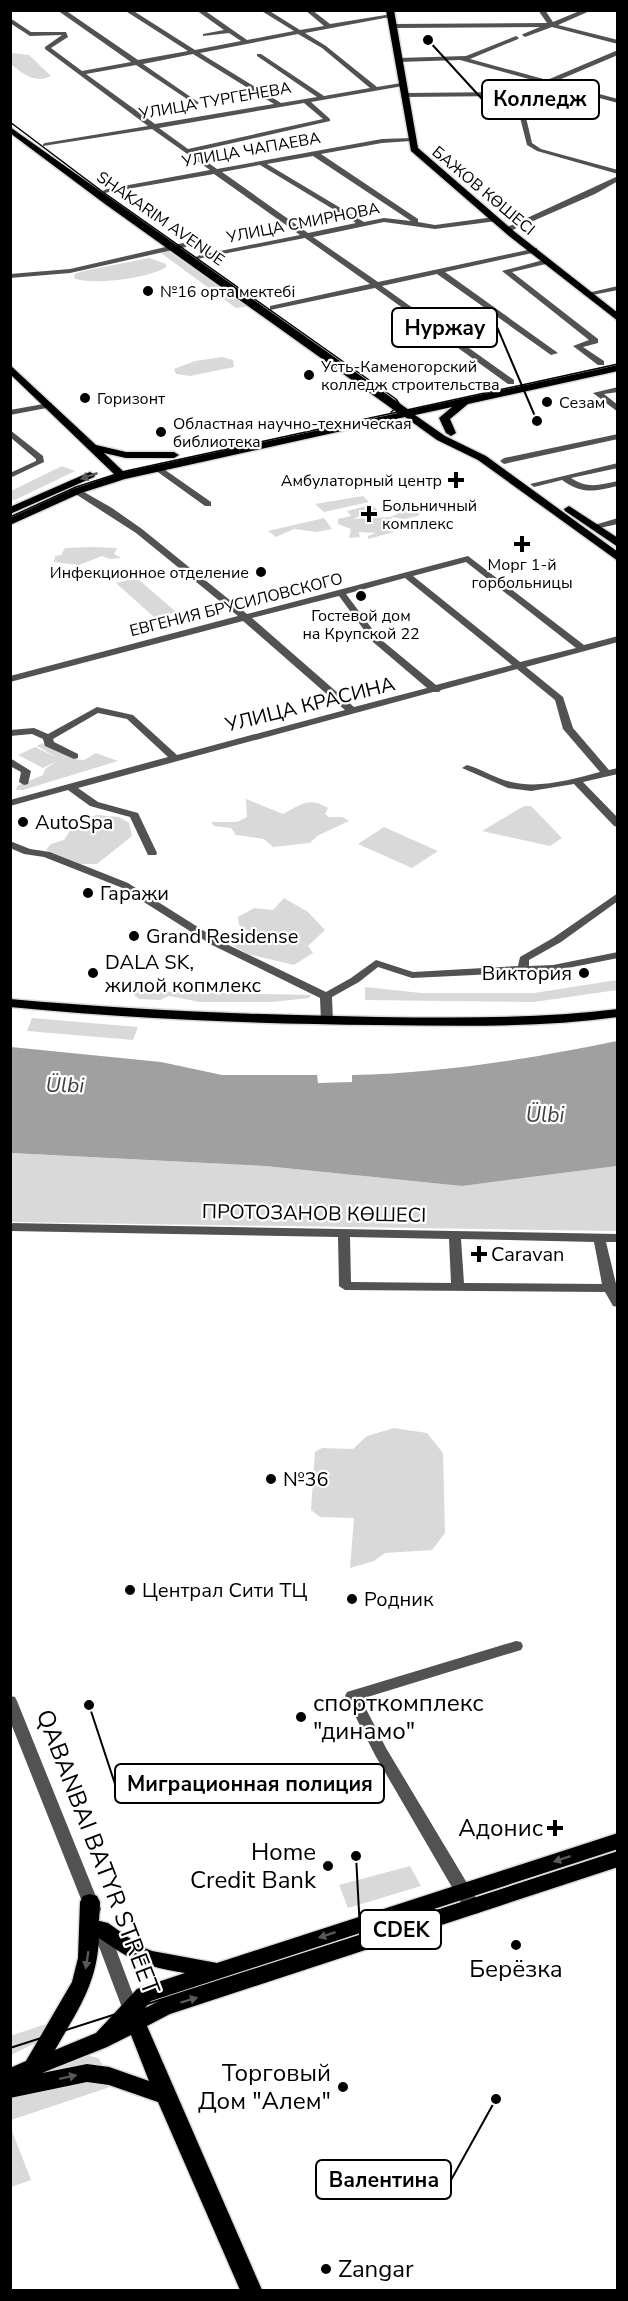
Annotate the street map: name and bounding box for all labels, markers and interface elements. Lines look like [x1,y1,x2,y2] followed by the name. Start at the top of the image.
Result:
[136,77,293,125] street label: УЛИЦА ТУРГЕНЕВА
[482,80,599,119] callout: Колледж
[493,85,587,113] text: Колледж
[179,127,322,173] street label: УЛИЦА ЧАПАЕВА
[427,141,540,240] street label: БАЖОВ КӨШЕСІ
[92,166,229,271] street label: SHAKARIM AVENUE
[224,197,382,249] street label: УЛИЦА СМИРНОВА
[160,281,295,303] place label: №16 орта мектебі
[141,284,155,298] marker: №16 орта мектебі
[392,308,497,347] callout: Нуржау
[405,314,486,342] text: Нуржау
[320,356,500,396] place label: Усть-Каменогорский колледж строительства
[302,368,316,382] marker: Усть-Каменогорский колледж строительства
[97,388,166,410] place label: Горизонт
[78,391,92,405] marker: Горизонт
[559,392,605,414] place label: Сезам
[540,395,554,409] marker: Сезам
[173,413,412,453] place label: Областная научно-техническая библиотека
[154,425,168,439] marker: Областная научно-техническая библиотека
[281,470,442,492] place label: Амбулаторный центр
[447,471,465,489] marker: Амбулаторный центр
[80,472,98,482] one-way arrow
[382,495,477,535] place label: Больничный комплекс
[360,505,378,523] marker: Больничный комплекс
[513,535,531,553] marker: Морг 1-й горбольницы
[471,554,573,594] place label: Морг 1-й горбольницы
[50,562,249,584] place label: Инфекционное отделение
[254,565,268,579] marker: Инфекционное отделение
[127,568,345,642] street label: ЕВГЕНИЯ БРУСИЛОВСКОГО
[354,589,368,603] marker: Гостевой дом на Крупской 22
[302,605,420,645] place label: Гостевой дом на Крупской 22
[221,670,398,739] street label: УЛИЦА КРАСИНА
[35,809,113,836] place label: AutoSpa
[16,815,30,829] marker: AutoSpa
[100,880,169,907] place label: Гаражи
[81,886,95,900] marker: Гаражи
[146,923,298,950] place label: Grand Residense
[127,929,141,943] marker: Grand Residense
[105,949,261,999] place label: DALA SK, жилой копмлекс
[482,960,572,987] place label: Виктория
[86,966,100,980] marker: DALA SK, жилой копмлекс
[577,966,591,980] marker: Виктория
[45,1071,86,1099] water label: Ülbi
[526,1101,565,1129] water label: Ülbi
[202,1198,426,1229] street label: ПРОТОЗАНОВ КӨШЕСІ
[491,1241,564,1268] place label: Caravan
[472,1247,486,1261] marker: Caravan
[283,1466,329,1493] place label: №36
[264,1472,278,1486] marker: №36
[142,1577,307,1604] place label: Централ Сити ТЦ
[123,1583,137,1597] marker: Централ Сити ТЦ
[364,1586,434,1613] place label: Родник
[345,1592,359,1606] marker: Родник
[313,1687,484,1747] place label: спорткомплекс "динамо"
[29,1705,167,2000] street label: QABANBAI BATYR STREET
[294,1710,308,1724] marker: спорткомплекс "динамо"
[115,1764,384,1803] callout: Миграционная полиция
[127,1770,373,1798] text: Миграционная полиция
[458,1812,543,1844] place label: Адонис
[548,1821,562,1835] marker: Адонис
[190,1836,317,1896] place label: Home Credit Bank
[553,1855,571,1864] one-way arrow
[321,1859,335,1873] marker: Home Credit Bank
[360,1910,441,1949] callout: CDEK
[373,1916,430,1944] text: CDEK
[318,1930,336,1940] one-way arrow
[509,1938,523,1952] marker: Берёзка
[82,1951,91,1970] one-way arrow
[469,1953,563,1985] place label: Берёзка
[180,1994,198,2004] one-way arrow
[198,2057,331,2117] place label: Торговый Дом "Алем"
[59,2072,77,2082] one-way arrow
[336,2080,350,2094] marker: Торговый Дом "Алем"
[316,2160,451,2199] callout: Валентина
[329,2166,439,2194] text: Валентина
[338,2253,414,2285] place label: Zangar
[319,2262,333,2276] marker: Zangar

